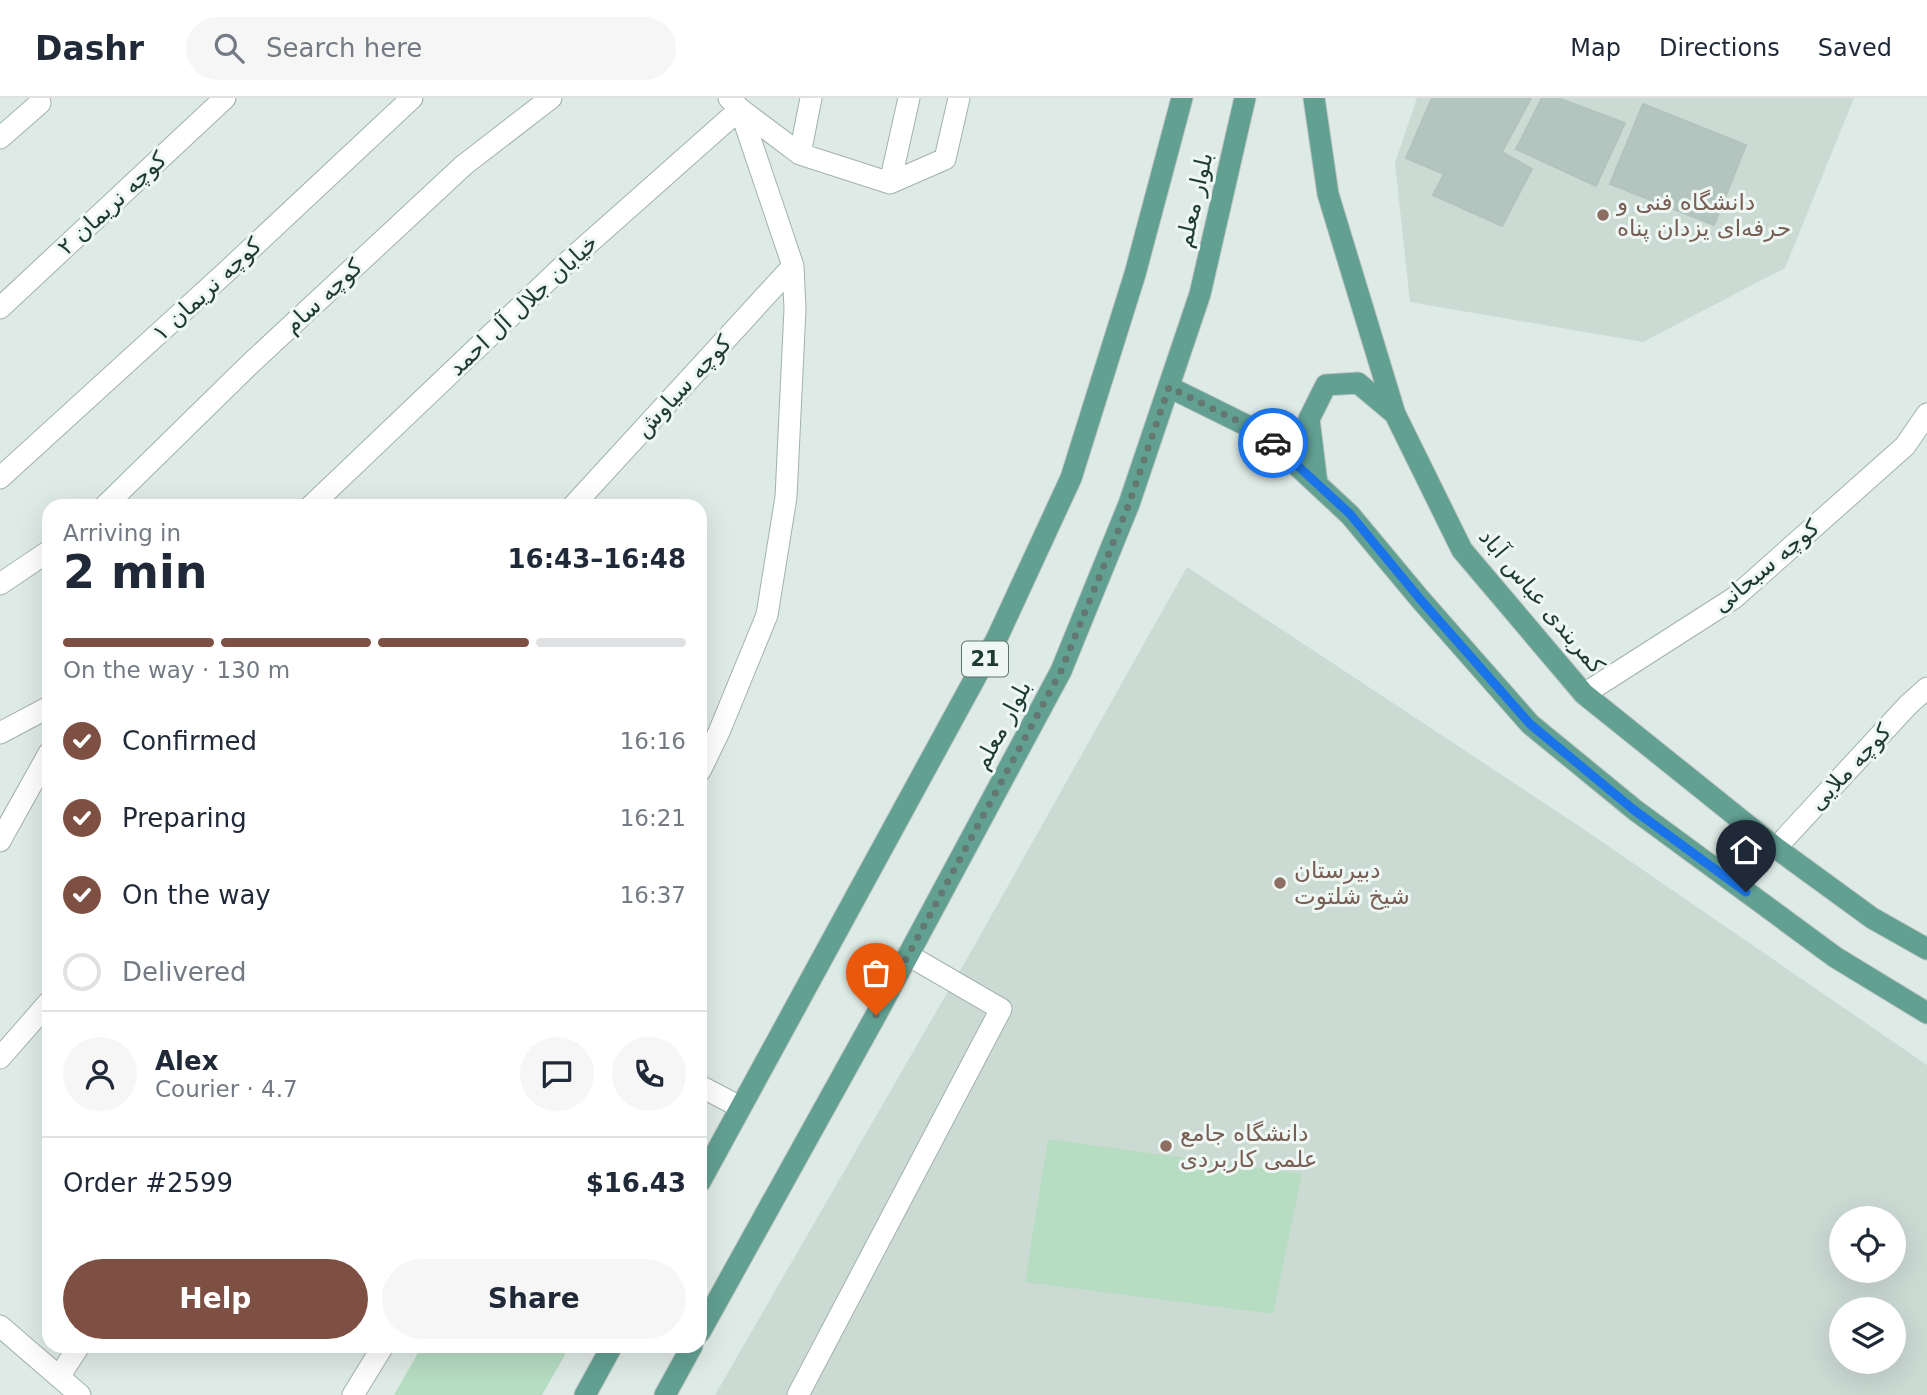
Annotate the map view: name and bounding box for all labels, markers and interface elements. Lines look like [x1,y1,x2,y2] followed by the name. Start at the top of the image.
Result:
[186,17,676,80] search box
[35,29,144,68] text: Dashr
[210,29,248,67] icon: search
[266,33,422,63] text: Search here
[1570,34,1621,62] text: Map
[1659,34,1780,62] text: Directions
[1818,34,1892,62] text: Saved
[52,146,172,261] street label: کوچه نریمان ۲
[1170,150,1219,250] street label: بلوار معلم
[1616,189,1791,242] place label: دانشگاه فنی و حرفه‌ای یزدان پناه
[1595,207,1611,223] marker: دانشگاه فنی و حرفه‌ای یزدان پناه
[442,229,603,381] street label: خیابان جلال آل احمد
[147,232,267,347] street label: کوچه نریمان ۱
[279,253,368,339] street label: کوچه سام
[629,330,737,443] street label: کوچه سیاوش
[1238,408,1308,478] courier
[1254,424,1292,462] icon: car
[1708,514,1825,619] street label: کوچه سبحانی
[63,520,181,546] text: Arriving in
[1473,523,1611,679] street label: کمربندی عباس آباد
[507,544,686,574] text: 16:43–16:48
[63,545,207,599] text: 2 min
[962,642,1008,676] road number: 21
[63,657,290,683] text: On the way · 130 m
[968,676,1037,774] street label: بلوار معلم
[1804,718,1897,816] street label: کوچه ملایی
[63,722,101,760] icon: check
[122,726,257,756] text: Confirmed
[620,728,686,754] text: 16:16
[63,799,101,837] icon: check
[122,803,247,833] text: Preparing
[620,805,686,831] text: 16:21
[1716,820,1776,892] pin
[1727,831,1765,869] icon: home
[1294,857,1410,910] place label: دبیرستان شیخ شلتوت
[1272,875,1288,891] marker: دبیرستان شیخ شلتوت
[63,876,101,914] icon: check
[122,880,271,910] text: On the way
[620,882,686,908] text: 16:37
[846,943,906,1015] pin
[857,954,895,992] icon: bag
[122,957,246,987] text: Delivered
[63,1037,137,1111] button: person
[520,1037,594,1111] button: chat
[612,1037,686,1111] button: phone
[155,1046,218,1076] text: Alex
[155,1076,298,1102] text: Courier · 4.7
[1180,1120,1318,1173] place label: دانشگاه جامع علمی کاربردی
[1158,1138,1174,1154] marker: دانشگاه جامع علمی کاربردی
[63,1168,233,1198] text: Order #2599
[586,1168,686,1198] text: $16.43
[1829,1206,1906,1374] map controls
[1829,1206,1906,1283] button: locate
[63,1259,368,1339] button: Help
[382,1259,686,1339] button: Share
[1829,1297,1906,1374] button: layers

